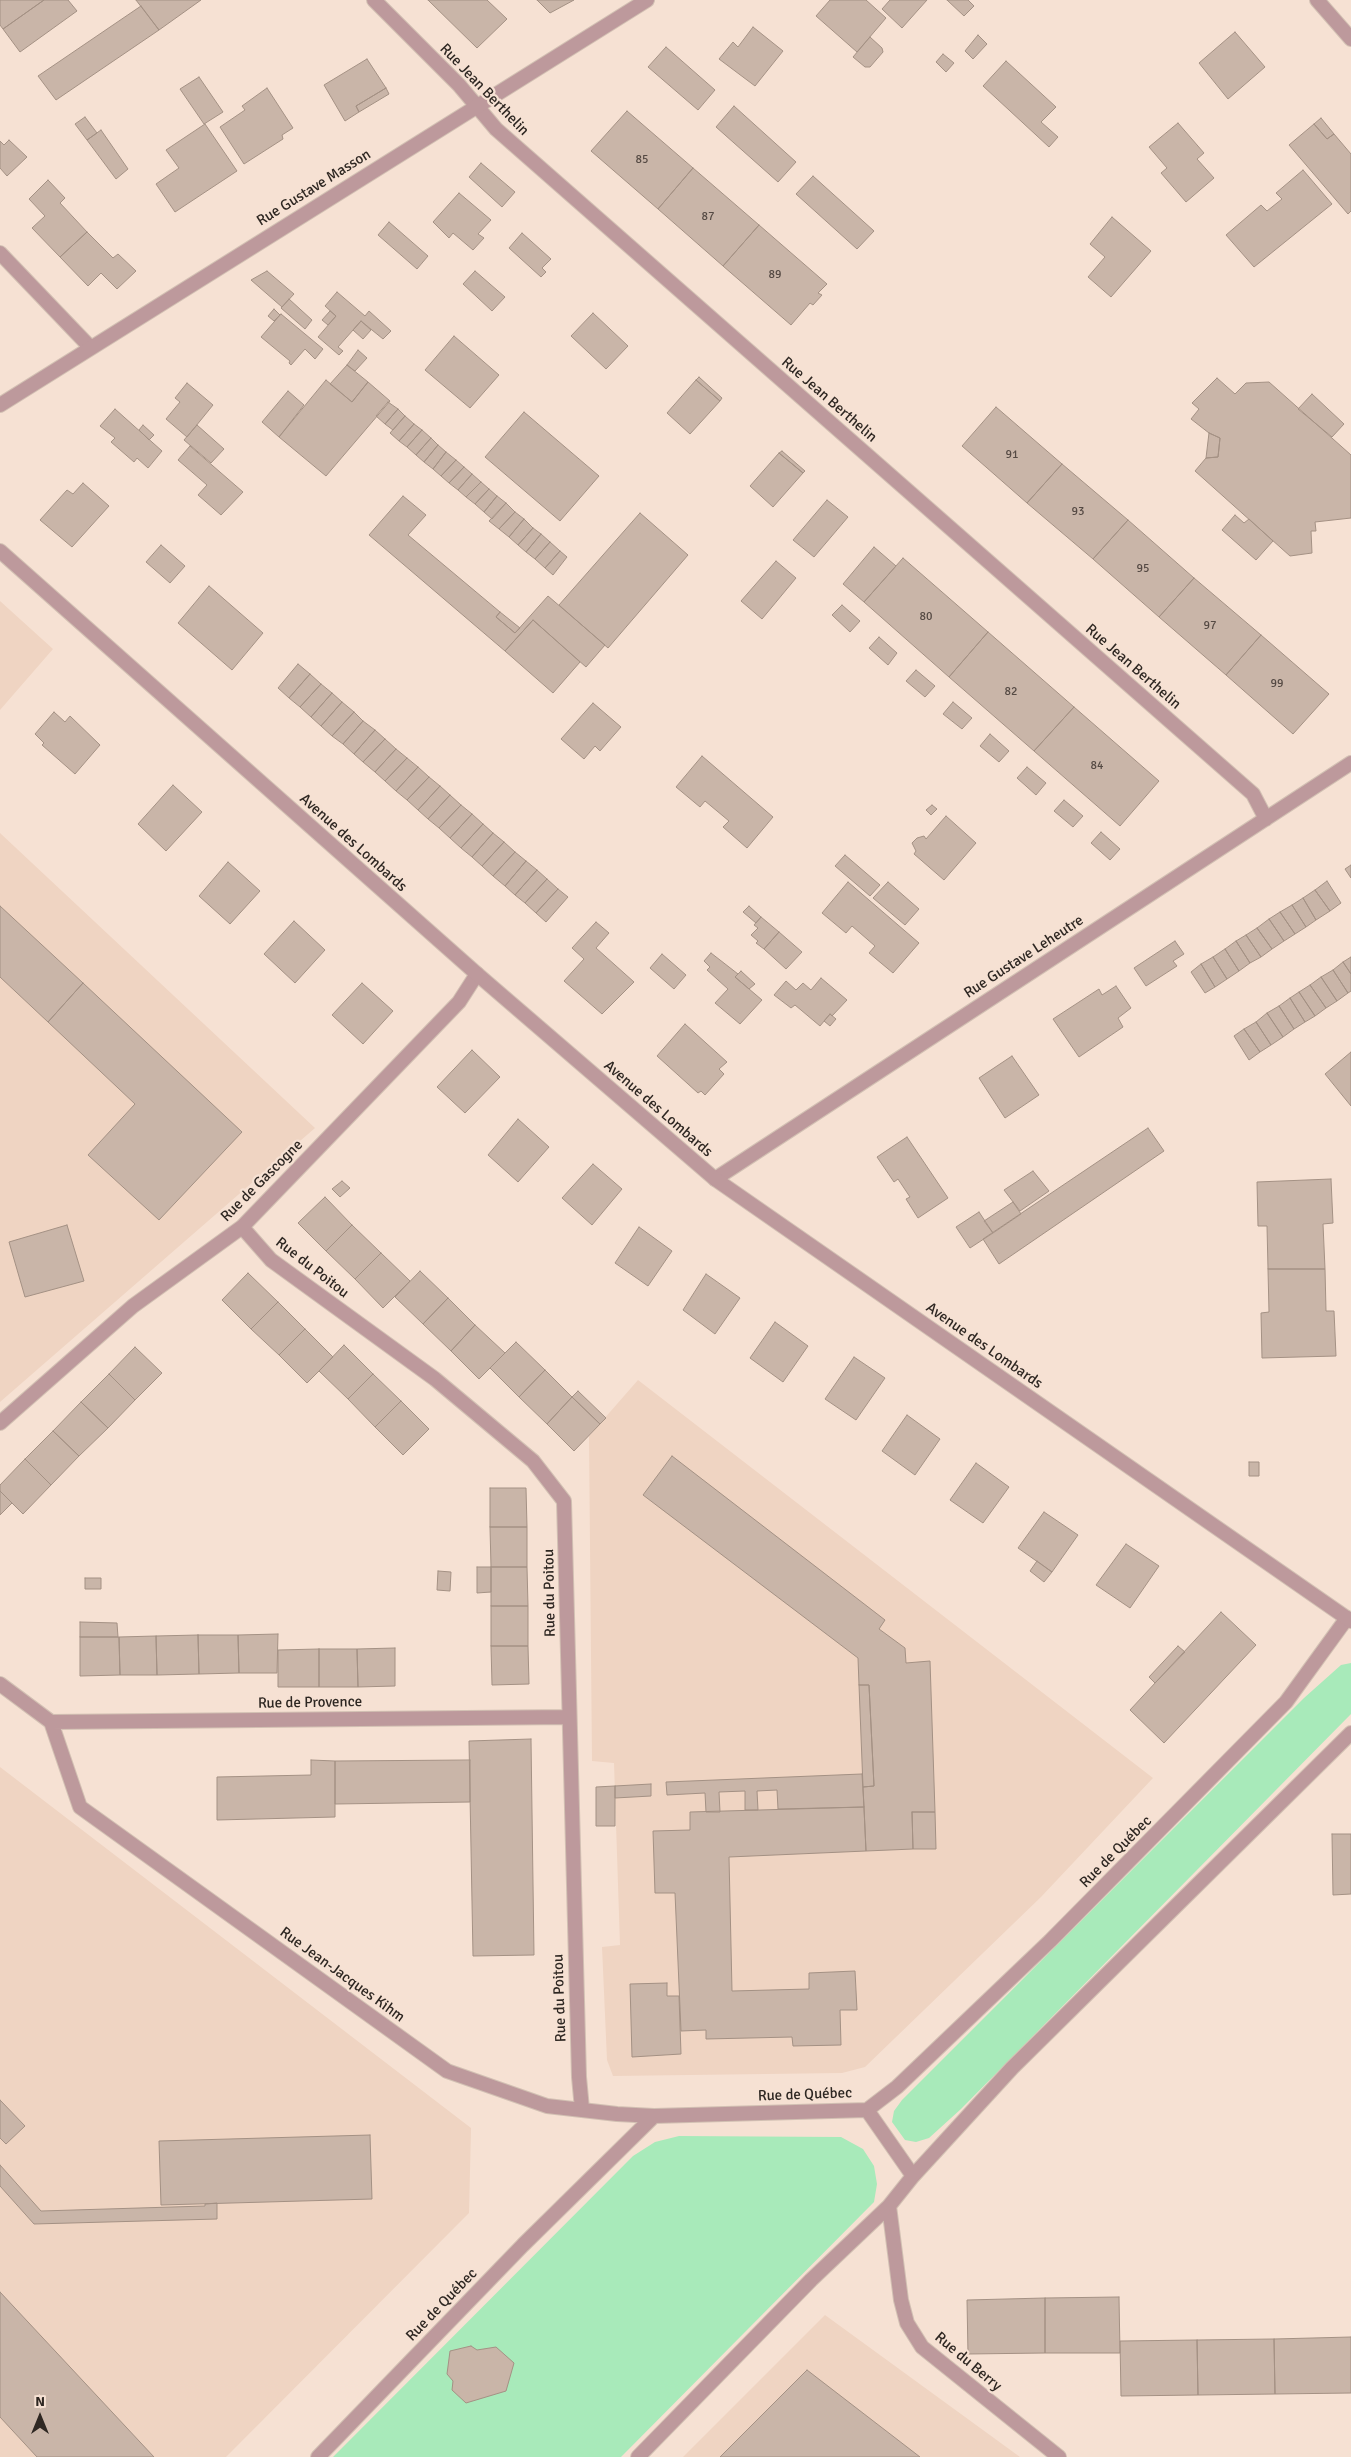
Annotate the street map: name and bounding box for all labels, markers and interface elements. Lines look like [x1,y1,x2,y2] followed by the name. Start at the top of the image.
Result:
[436,40,532,140] street label: Rue Jean Berthelin
[254,146,374,230] street label: Rue Gustave Masson
[636,153,648,167] house number: 85
[702,210,714,224] house number: 87
[769,268,781,282] house number: 89
[777,354,881,446] street label: Rue Jean Berthelin
[1006,448,1018,462] house number: 91
[1072,505,1084,519] house number: 93
[1137,562,1149,576] house number: 95
[920,610,932,624] house number: 80
[1204,619,1216,633] house number: 97
[1081,621,1185,713] street label: Rue Jean Berthelin
[1271,677,1283,691] house number: 99
[1005,685,1017,699] house number: 82
[1091,759,1103,773] house number: 84
[296,790,410,896] street label: Avenue des Lombards
[961,912,1087,1002] street label: Rue Gustave Leheutre
[600,1057,716,1161] street label: Avenue des Lombards
[217,1136,307,1226] street label: Rue de Gascogne
[272,1234,352,1302] street label: Rue du Poitou
[922,1299,1046,1393] street label: Avenue des Lombards
[540,1549,560,1637] street label: Rue du Poitou
[258,1693,362,1713] street label: Rue de Provence
[1076,1812,1156,1892] street label: Rue de Québec
[276,1924,408,2026] street label: Rue Jean-Jacques Kihm
[549,1954,571,2042] street label: Rue du Poitou
[758,2084,852,2106] street label: Rue de Québec
[403,2265,481,2345] street label: Rue de Québec
[931,2329,1005,2395] street label: Rue du Berry
[15,2392,65,2442] north arrow
[35,2393,45,2410] text: N

